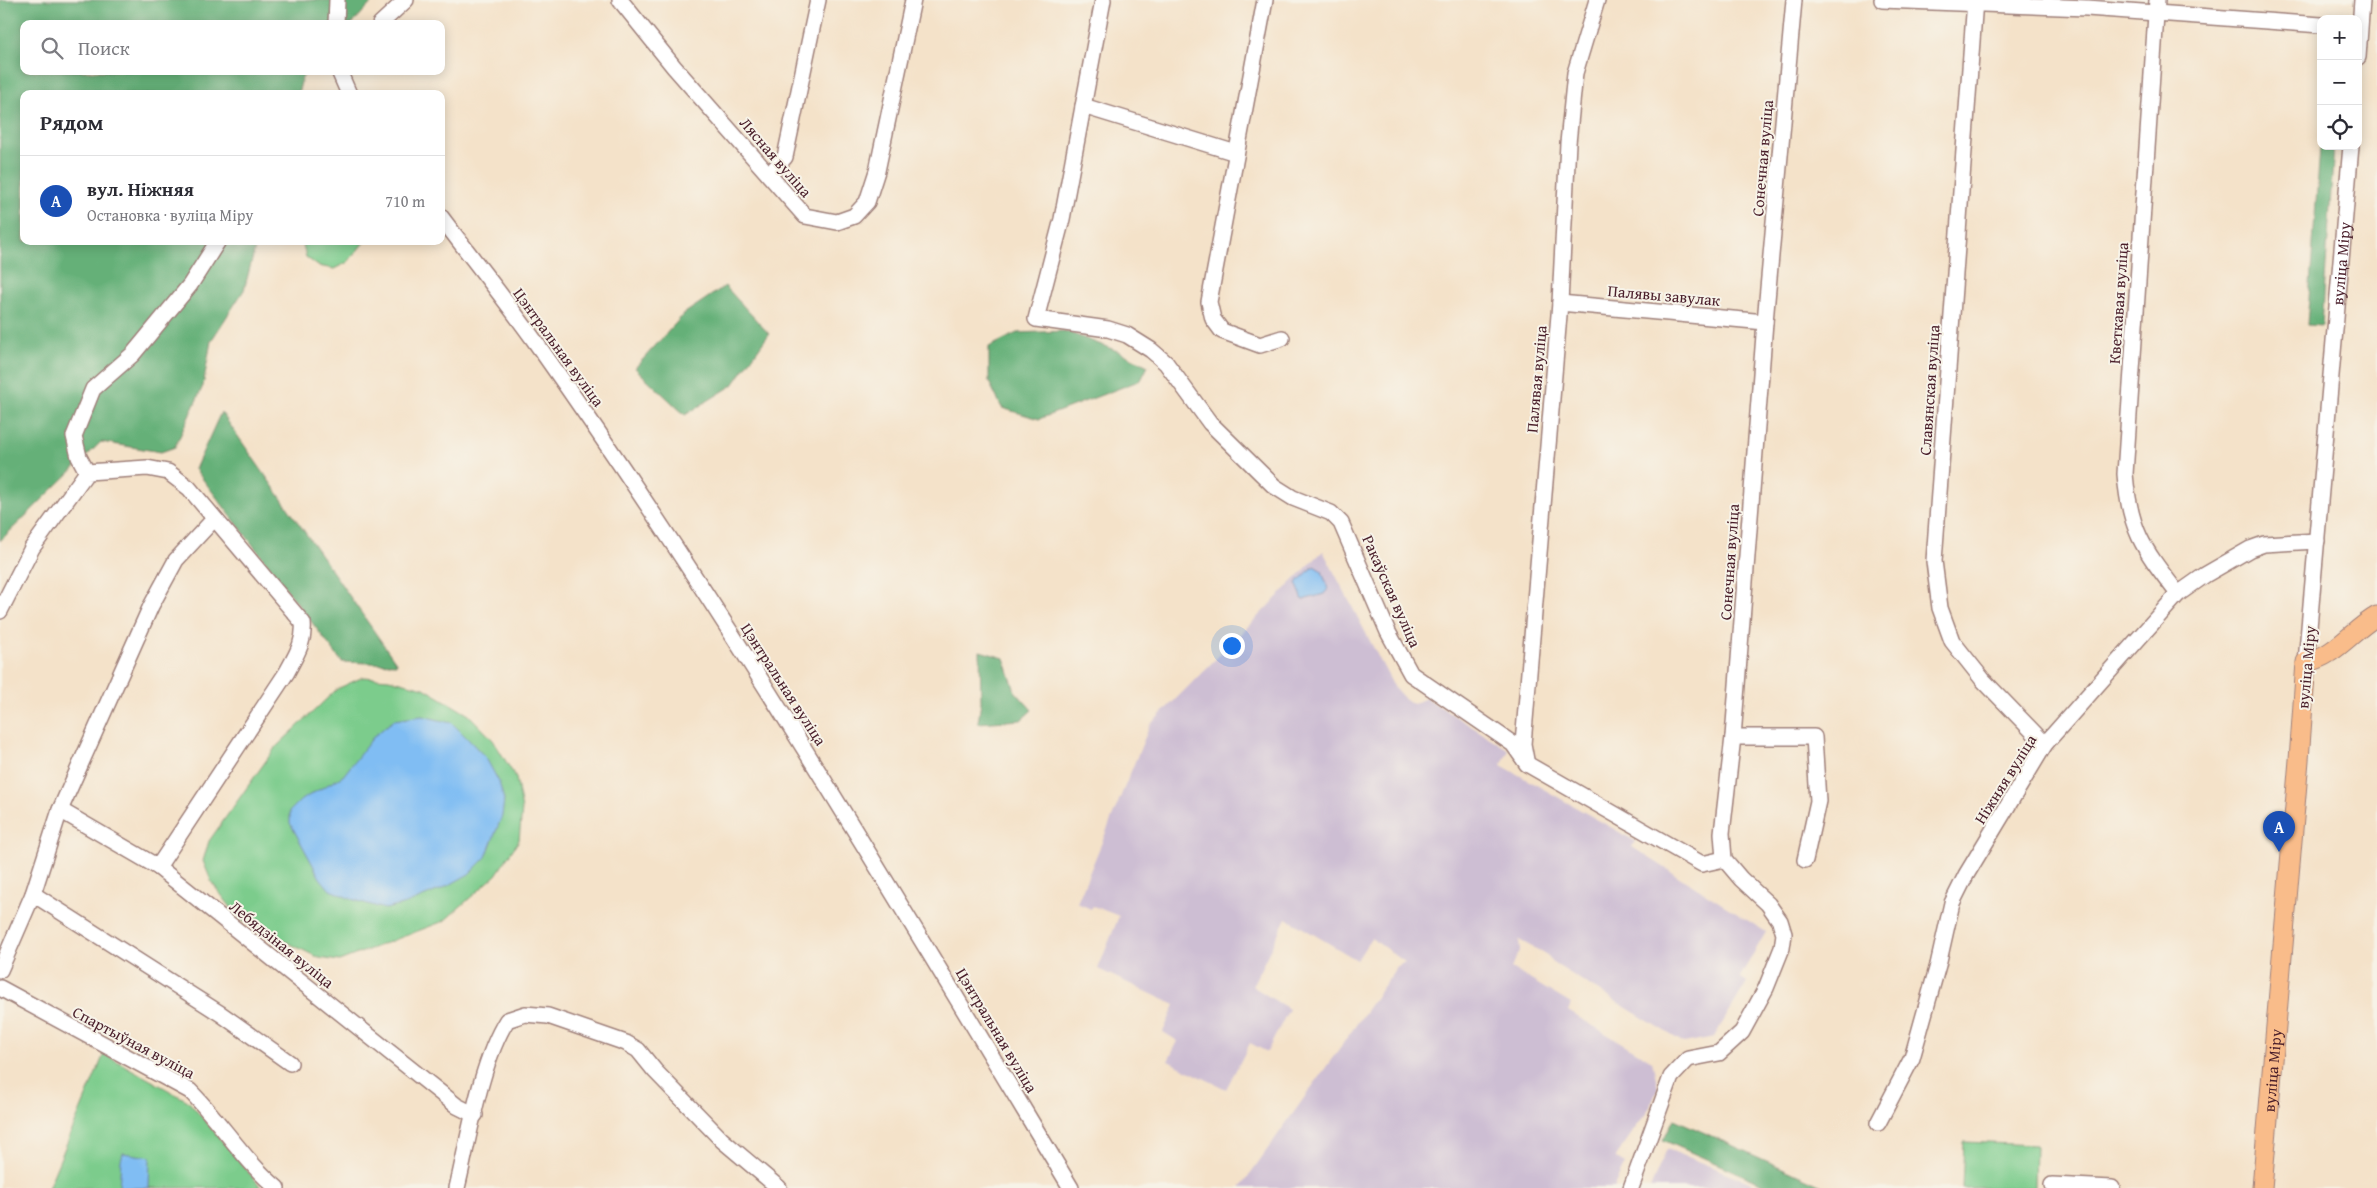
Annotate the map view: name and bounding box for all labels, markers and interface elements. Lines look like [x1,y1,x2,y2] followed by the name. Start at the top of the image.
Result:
[2317,15,2362,150] map controls
[2317,15,2362,60] button: +
[20,20,445,75] search box
[38,34,66,62] icon: search
[78,34,130,62] text: Поиск
[2317,60,2362,105] button: −
[1745,98,1779,217] street label: Сонечная вуліца
[2317,105,2362,150] button: locate
[40,107,103,138] text: Рядом
[734,111,818,203] street label: Лясная вуліца
[87,175,194,203] text: вул. Ніжняя
[51,189,61,213] text: A
[385,189,425,213] text: 710 m
[87,203,253,227] text: Остановка · вуліца Міру
[2325,221,2356,306] street label: вуліца Міру
[2102,241,2134,365] street label: Кветкавая вуліца
[1607,278,1722,312] street label: Палявы завулак
[508,283,611,412] street label: Цэнтральная вуліца
[1912,323,1946,456] street label: Славянская вуліца
[1519,324,1553,434] street label: Палявая вуліца
[1713,503,1745,621] street label: Сонечная вуліца
[1356,531,1428,652] street label: Ракаўская вуліца
[735,618,833,750] street label: Цэнтральная вуліца
[2290,624,2322,710] street label: вуліца Міру
[1219,633,1245,659] your location
[1968,729,2042,829] street label: Ніжняя вуліца
[2263,811,2295,852] pin: A
[224,894,340,994] street label: Лебядзіная вуліца
[950,963,1044,1097] street label: Цэнтральная вуліца
[69,1000,200,1085] street label: Спартыўная вуліца
[2257,1028,2288,1113] street label: вуліца Міру

